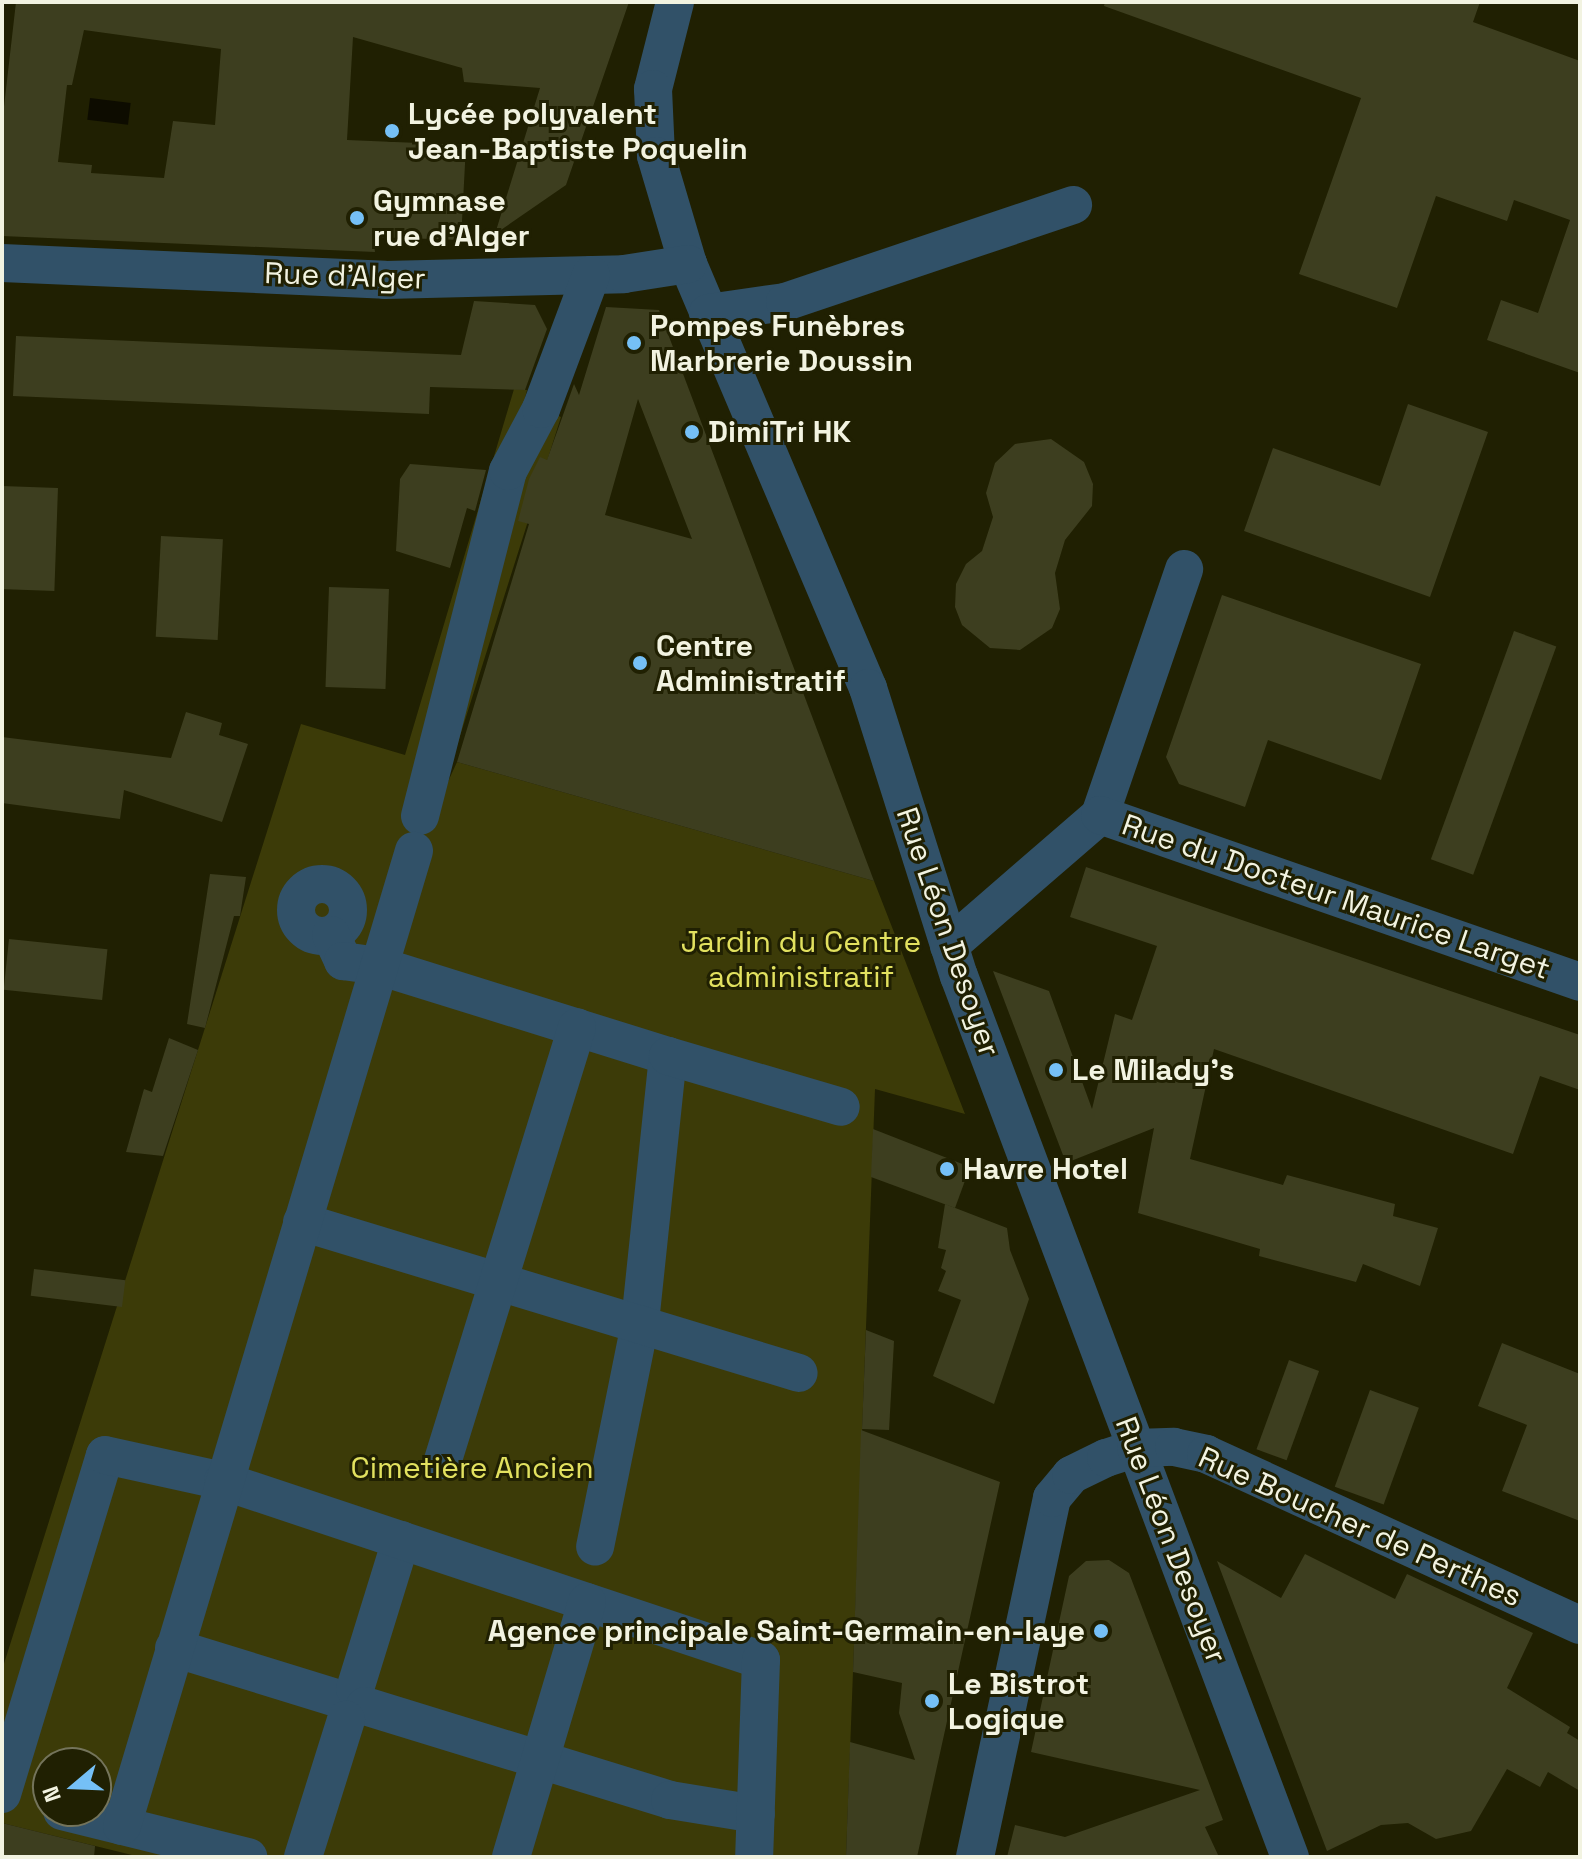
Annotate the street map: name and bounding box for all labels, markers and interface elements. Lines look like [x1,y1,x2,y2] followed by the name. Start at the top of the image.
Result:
[408,96,748,166] place label: Lycée polyvalent Jean-Baptiste Poquelin
[383,122,401,140] marker: Lycée polyvalent Jean-Baptiste Poquelin
[373,183,530,254] place label: Gymnase rue d'Alger
[348,209,366,227] marker: Gymnase rue d'Alger
[264,255,426,297] street label: Rue d'Alger
[650,308,913,378] place label: Pompes Funèbres Marbrerie Doussin
[625,334,643,352] marker: Pompes Funèbres Marbrerie Doussin
[708,414,851,450] place label: DimiTri HK
[683,423,701,441] marker: DimiTri HK
[656,628,846,698] place label: Centre Administratif
[631,654,649,672] marker: Centre Administratif
[889,803,1007,1061] street label: Rue Léon Desoyer
[1117,807,1555,987] street label: Rue du Docteur Maurice Larget
[681,924,921,994] park label: Jardin du Centre administratif
[1072,1052,1235,1088] place label: Le Milady's
[1047,1061,1065,1079] marker: Le Milady's
[963,1151,1128,1187] place label: Havre Hotel
[938,1160,956,1178] marker: Havre Hotel
[1107,1412,1235,1668] street label: Rue Léon Desoyer
[1193,1439,1527,1615] street label: Rue Boucher de Perthes
[350,1450,594,1486] park label: Cimetière Ancien
[488,1613,1085,1649] place label: Agence principale Saint-Germain-en-laye
[1092,1622,1110,1640] marker: Agence principale Saint-Germain-en-laye
[948,1666,1089,1736] place label: Le Bistrot Logique
[923,1692,941,1710] marker: Le Bistrot Logique
[32,1747,112,1827] north arrow
[36,1783,67,1806] text: N

